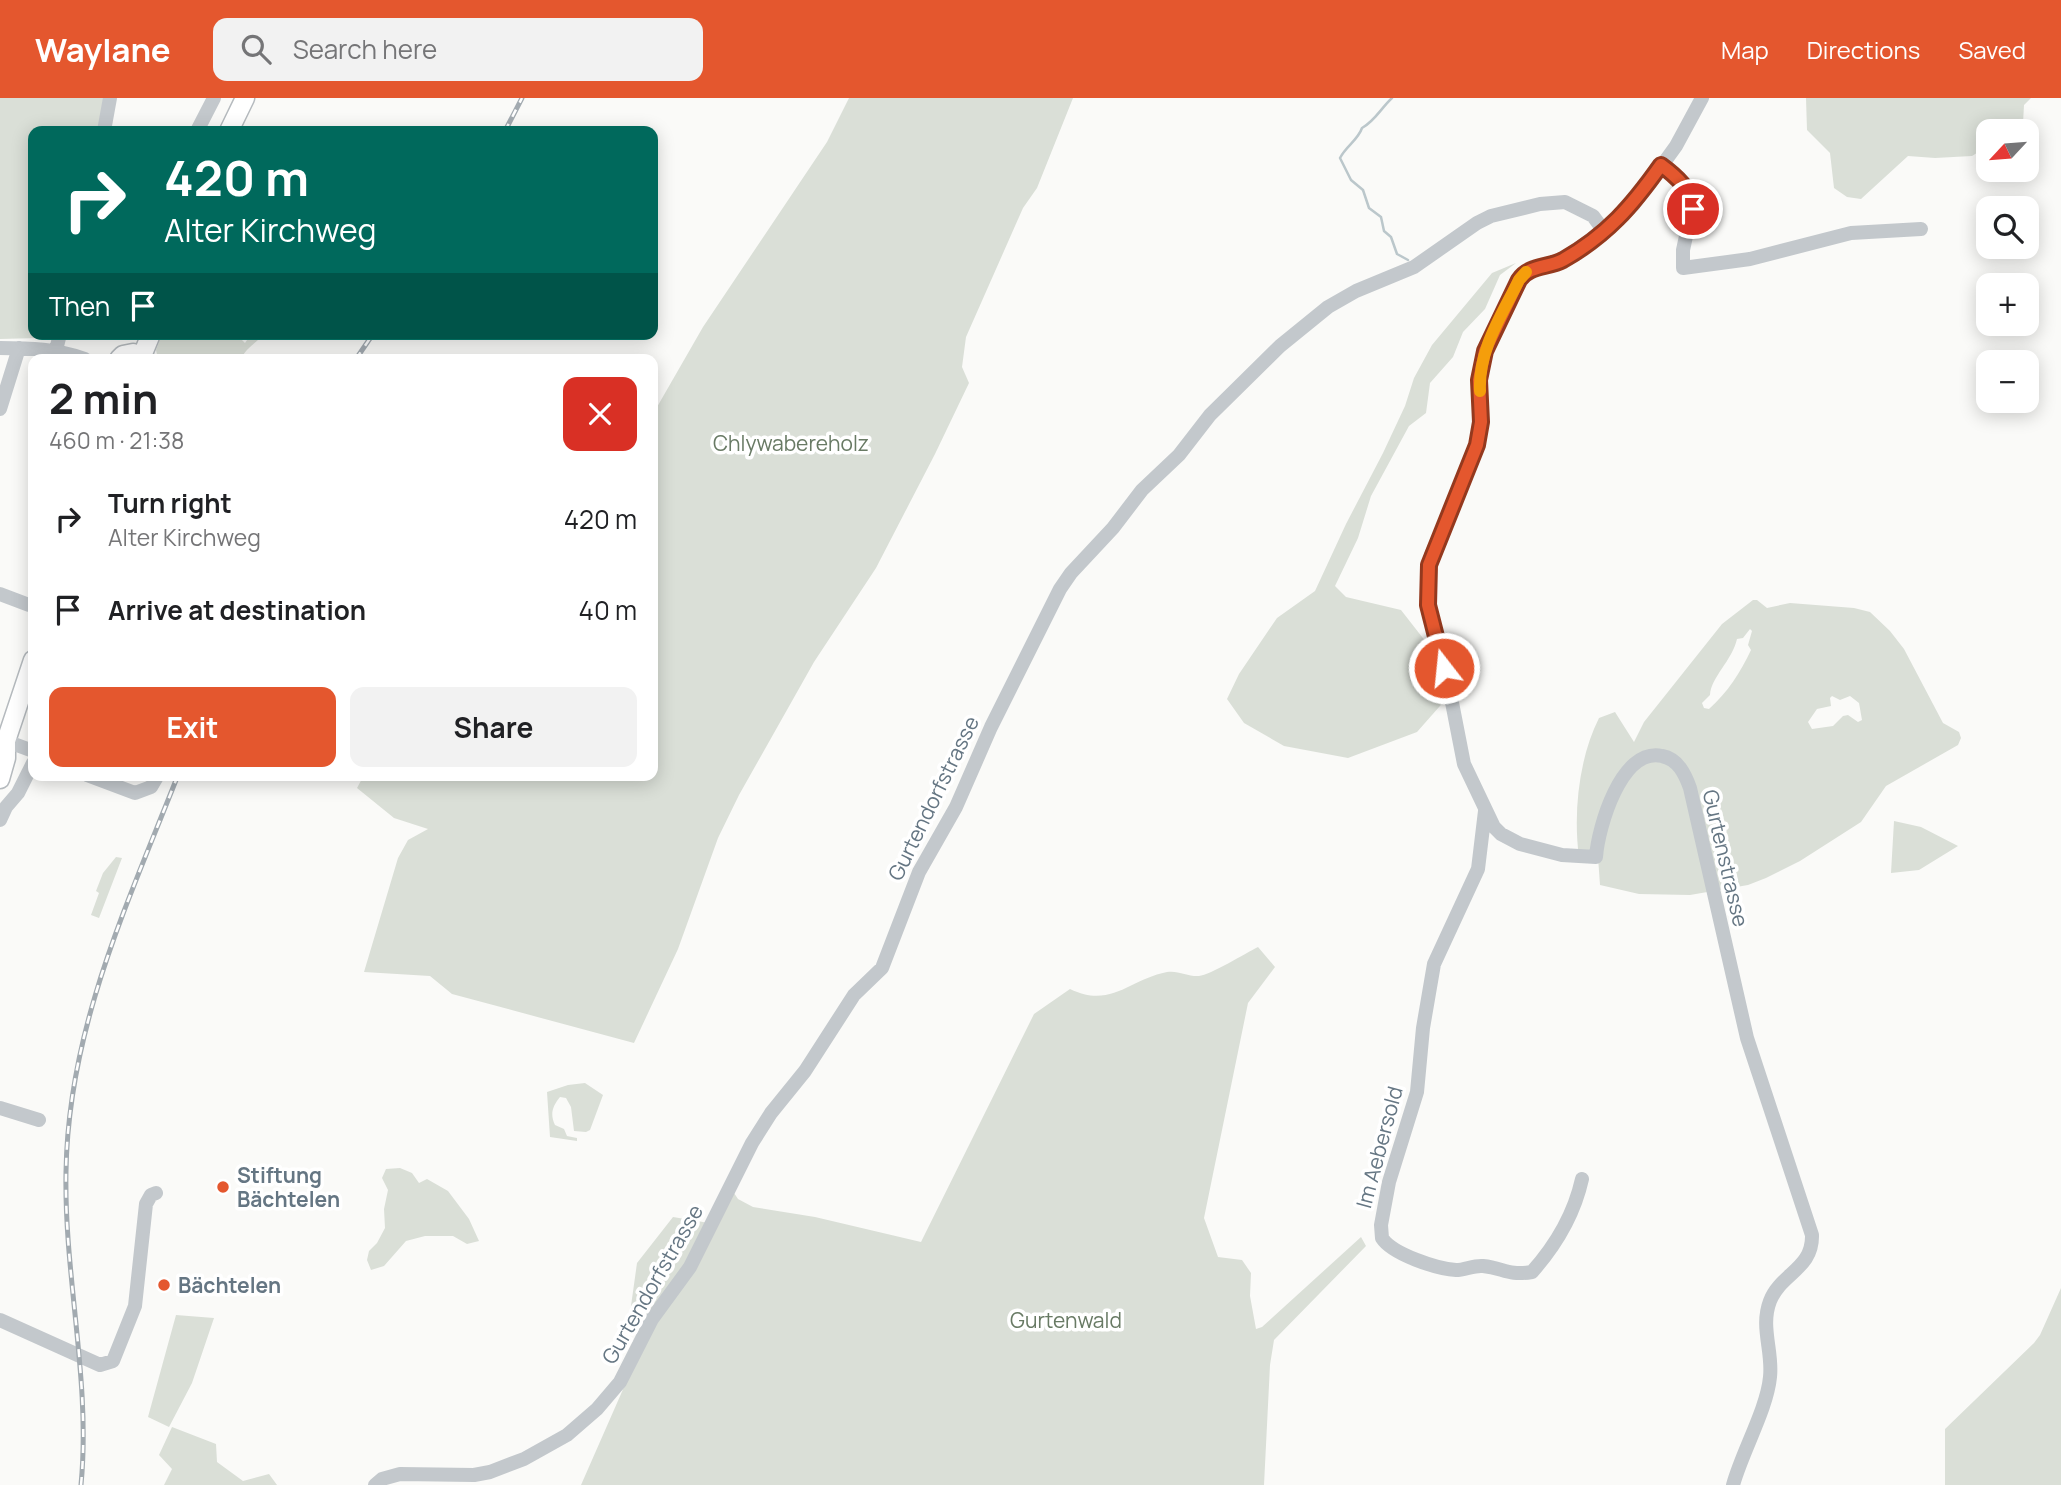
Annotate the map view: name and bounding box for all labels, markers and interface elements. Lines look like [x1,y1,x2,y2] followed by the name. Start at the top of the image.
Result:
[213,18,703,81] search box
[35,27,171,72] text: Waylane
[237,30,275,68] icon: search
[293,31,437,67] text: Search here
[1721,33,1769,66] text: Map
[1807,33,1920,66] text: Directions
[1958,33,2026,66] text: Saved
[1976,119,2039,182] north arrow
[1976,119,2039,413] map controls
[164,144,309,211] text: 420 m
[49,154,140,245] icon: right
[1663,179,1723,239] pin
[1674,190,1712,228] icon: arrive
[1976,196,2039,259] button: search
[164,208,377,252] text: Alter Kirchweg
[1976,273,2039,336] button: +
[124,287,162,325] icon: arrive
[49,288,110,324] text: Then
[1976,350,2039,413] button: −
[49,369,158,427] text: 2 min
[563,377,637,451] button: close
[49,424,184,456] text: 460 m · 21:38
[713,429,869,457] park label: Chlywabereholz
[108,485,232,521] text: Turn right
[49,500,87,538] icon: right
[564,501,637,537] text: 420 m
[108,521,261,553] text: Alter Kirchweg
[49,591,87,629] icon: arrive
[108,592,366,628] text: Arrive at destination
[579,592,637,628] text: 40 m
[1407,631,1481,705] position arrow
[49,687,336,767] button: Exit
[350,687,637,767] button: Share
[881,711,985,885] street label: Gurtendorfstrasse
[1697,787,1755,929] street label: Gurtenstrasse
[1349,1083,1409,1211] street label: Im Aebersold
[237,1161,340,1213] place label: Stiftung Bächtelen
[215,1179,231,1195] marker: Stiftung Bächtelen
[595,1199,709,1369] street label: Gurtendorfstrasse
[178,1271,281,1299] place label: Bächtelen
[156,1277,172,1293] marker: Bächtelen
[1010,1306,1122,1334] park label: Gurtenwald

